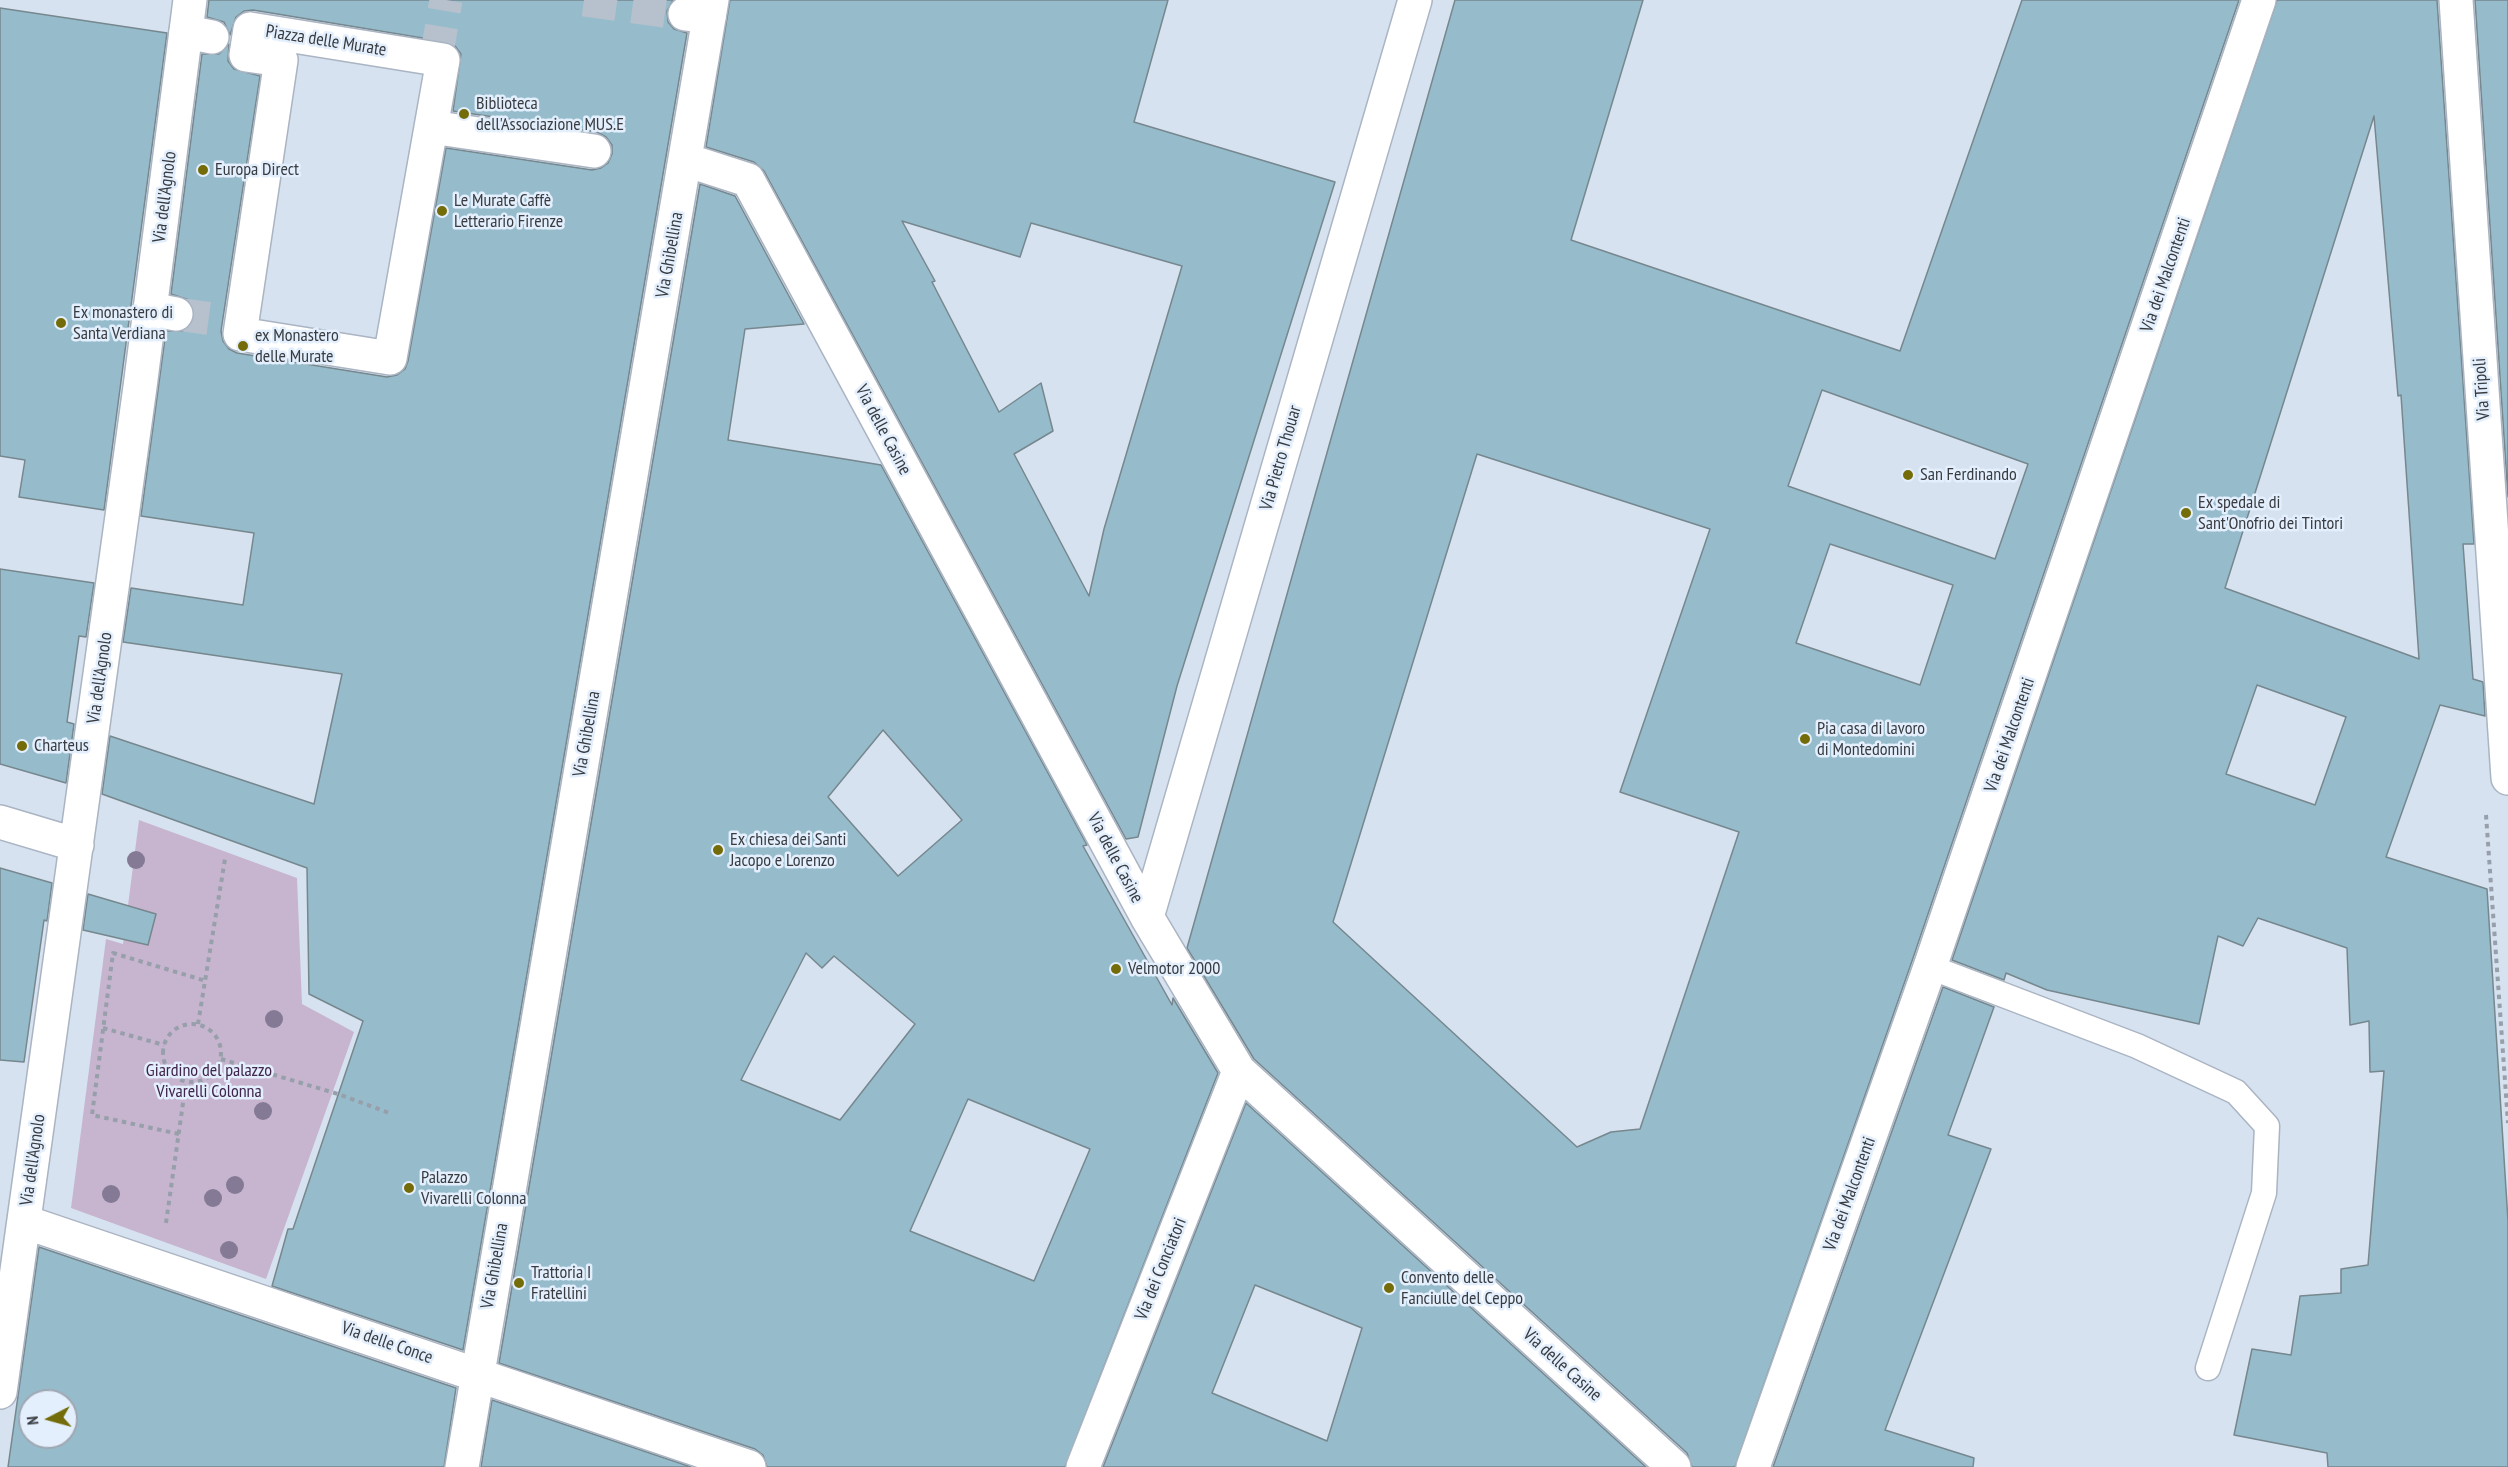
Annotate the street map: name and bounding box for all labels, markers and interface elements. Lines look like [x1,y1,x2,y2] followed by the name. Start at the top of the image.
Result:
[264,21,388,61] street label: Piazza delle Murate
[476,93,624,136] place label: Biblioteca dell'Associazione MUS.E
[457,107,471,121] marker: Biblioteca dell'Associazione MUS.E
[149,150,181,244] street label: Via dell'Agnolo
[215,159,299,181] place label: Europa Direct
[196,163,210,177] marker: Europa Direct
[454,190,563,232] place label: Le Murate Caffè Letterario Firenze
[435,204,449,218] marker: Le Murate Caffè Letterario Firenze
[652,210,688,300] street label: Via Ghibellina
[2136,215,2196,335] street label: Via dei Malcontenti
[73,302,173,344] place label: Ex monastero di Santa Verdiana
[54,316,68,330] marker: Ex monastero di Santa Verdiana
[255,325,339,368] place label: ex Monastero delle Murate
[236,339,250,353] marker: ex Monastero delle Murate
[2469,357,2495,421] street label: Via Tripoli
[850,381,916,479] street label: Via delle Casine
[1256,403,1306,513] street label: Via Pietro Thouar
[1920,464,2017,486] place label: San Ferdinando
[1901,468,1915,482] marker: San Ferdinando
[2198,492,2343,534] place label: Ex spedale di Sant'Onofrio dei Tintori
[2179,506,2193,520] marker: Ex spedale di Sant'Onofrio dei Tintori
[83,631,117,725] street label: Via dell'Agnolo
[1980,675,2040,795] street label: Via dei Malcontenti
[569,689,605,779] street label: Via Ghibellina
[1817,718,1925,760] place label: Pia casa di lavoro di Montedomini
[1798,732,1812,746] marker: Pia casa di lavoro di Montedomini
[34,735,89,757] place label: Charteus
[15,739,29,753] marker: Charteus
[1082,809,1148,907] street label: Via delle Casine
[730,829,846,872] place label: Ex chiesa dei Santi Jacopo e Lorenzo
[711,843,725,857] marker: Ex chiesa dei Santi Jacopo e Lorenzo
[1128,958,1220,980] place label: Velmotor 2000
[1109,962,1123,976] marker: Velmotor 2000
[146,1060,272,1102] park label: Giardino del palazzo Vivarelli Colonna
[16,1113,50,1207] street label: Via dell'Agnolo
[1819,1134,1881,1254] street label: Via dei Malcontenti
[421,1167,526,1210] place label: Palazzo Vivarelli Colonna
[402,1181,416,1195] marker: Palazzo Vivarelli Colonna
[1131,1215,1191,1323] street label: Via dei Conciatori
[477,1221,513,1311] street label: Via Ghibellina
[531,1262,591,1304] place label: Trattoria I Fratellini
[1401,1267,1523,1310] place label: Convento delle Fanciulle del Ceppo
[512,1276,526,1290] marker: Trattoria I Fratellini
[1382,1281,1396,1295] marker: Convento delle Fanciulle del Ceppo
[339,1317,435,1369] street label: Via delle Conce
[1518,1324,1606,1406] street label: Via delle Casine
[18,1389,78,1449] north arrow
[22,1415,42,1426] text: N

